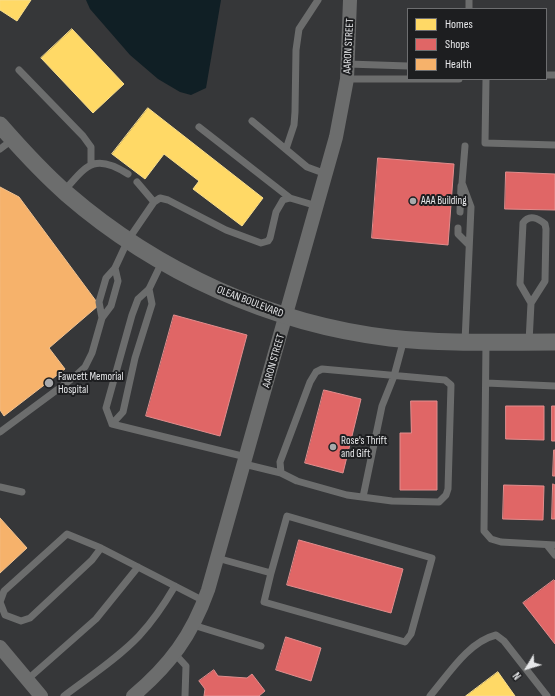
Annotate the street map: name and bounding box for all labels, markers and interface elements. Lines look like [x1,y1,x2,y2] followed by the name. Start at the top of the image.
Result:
[407,8,547,80] legend
[445,17,473,32] text: Homes
[341,18,357,74] street label: AARON STREET
[445,37,470,52] text: Shops
[445,57,472,72] text: Health
[421,194,467,208] place label: AAA Building
[408,196,418,206] marker: AAA Building
[215,283,285,321] street label: OLEAN BOULEVARD
[260,333,288,389] street label: AARON STREET
[58,370,124,396] place label: Fawcett Memorial Hospital
[43,377,55,389] marker: Fawcett Memorial Hospital
[341,434,387,460] place label: Rose's Thrift and Gift
[328,442,338,452] marker: Rose's Thrift and Gift
[507,648,547,688] north arrow
[510,669,524,682] text: N

